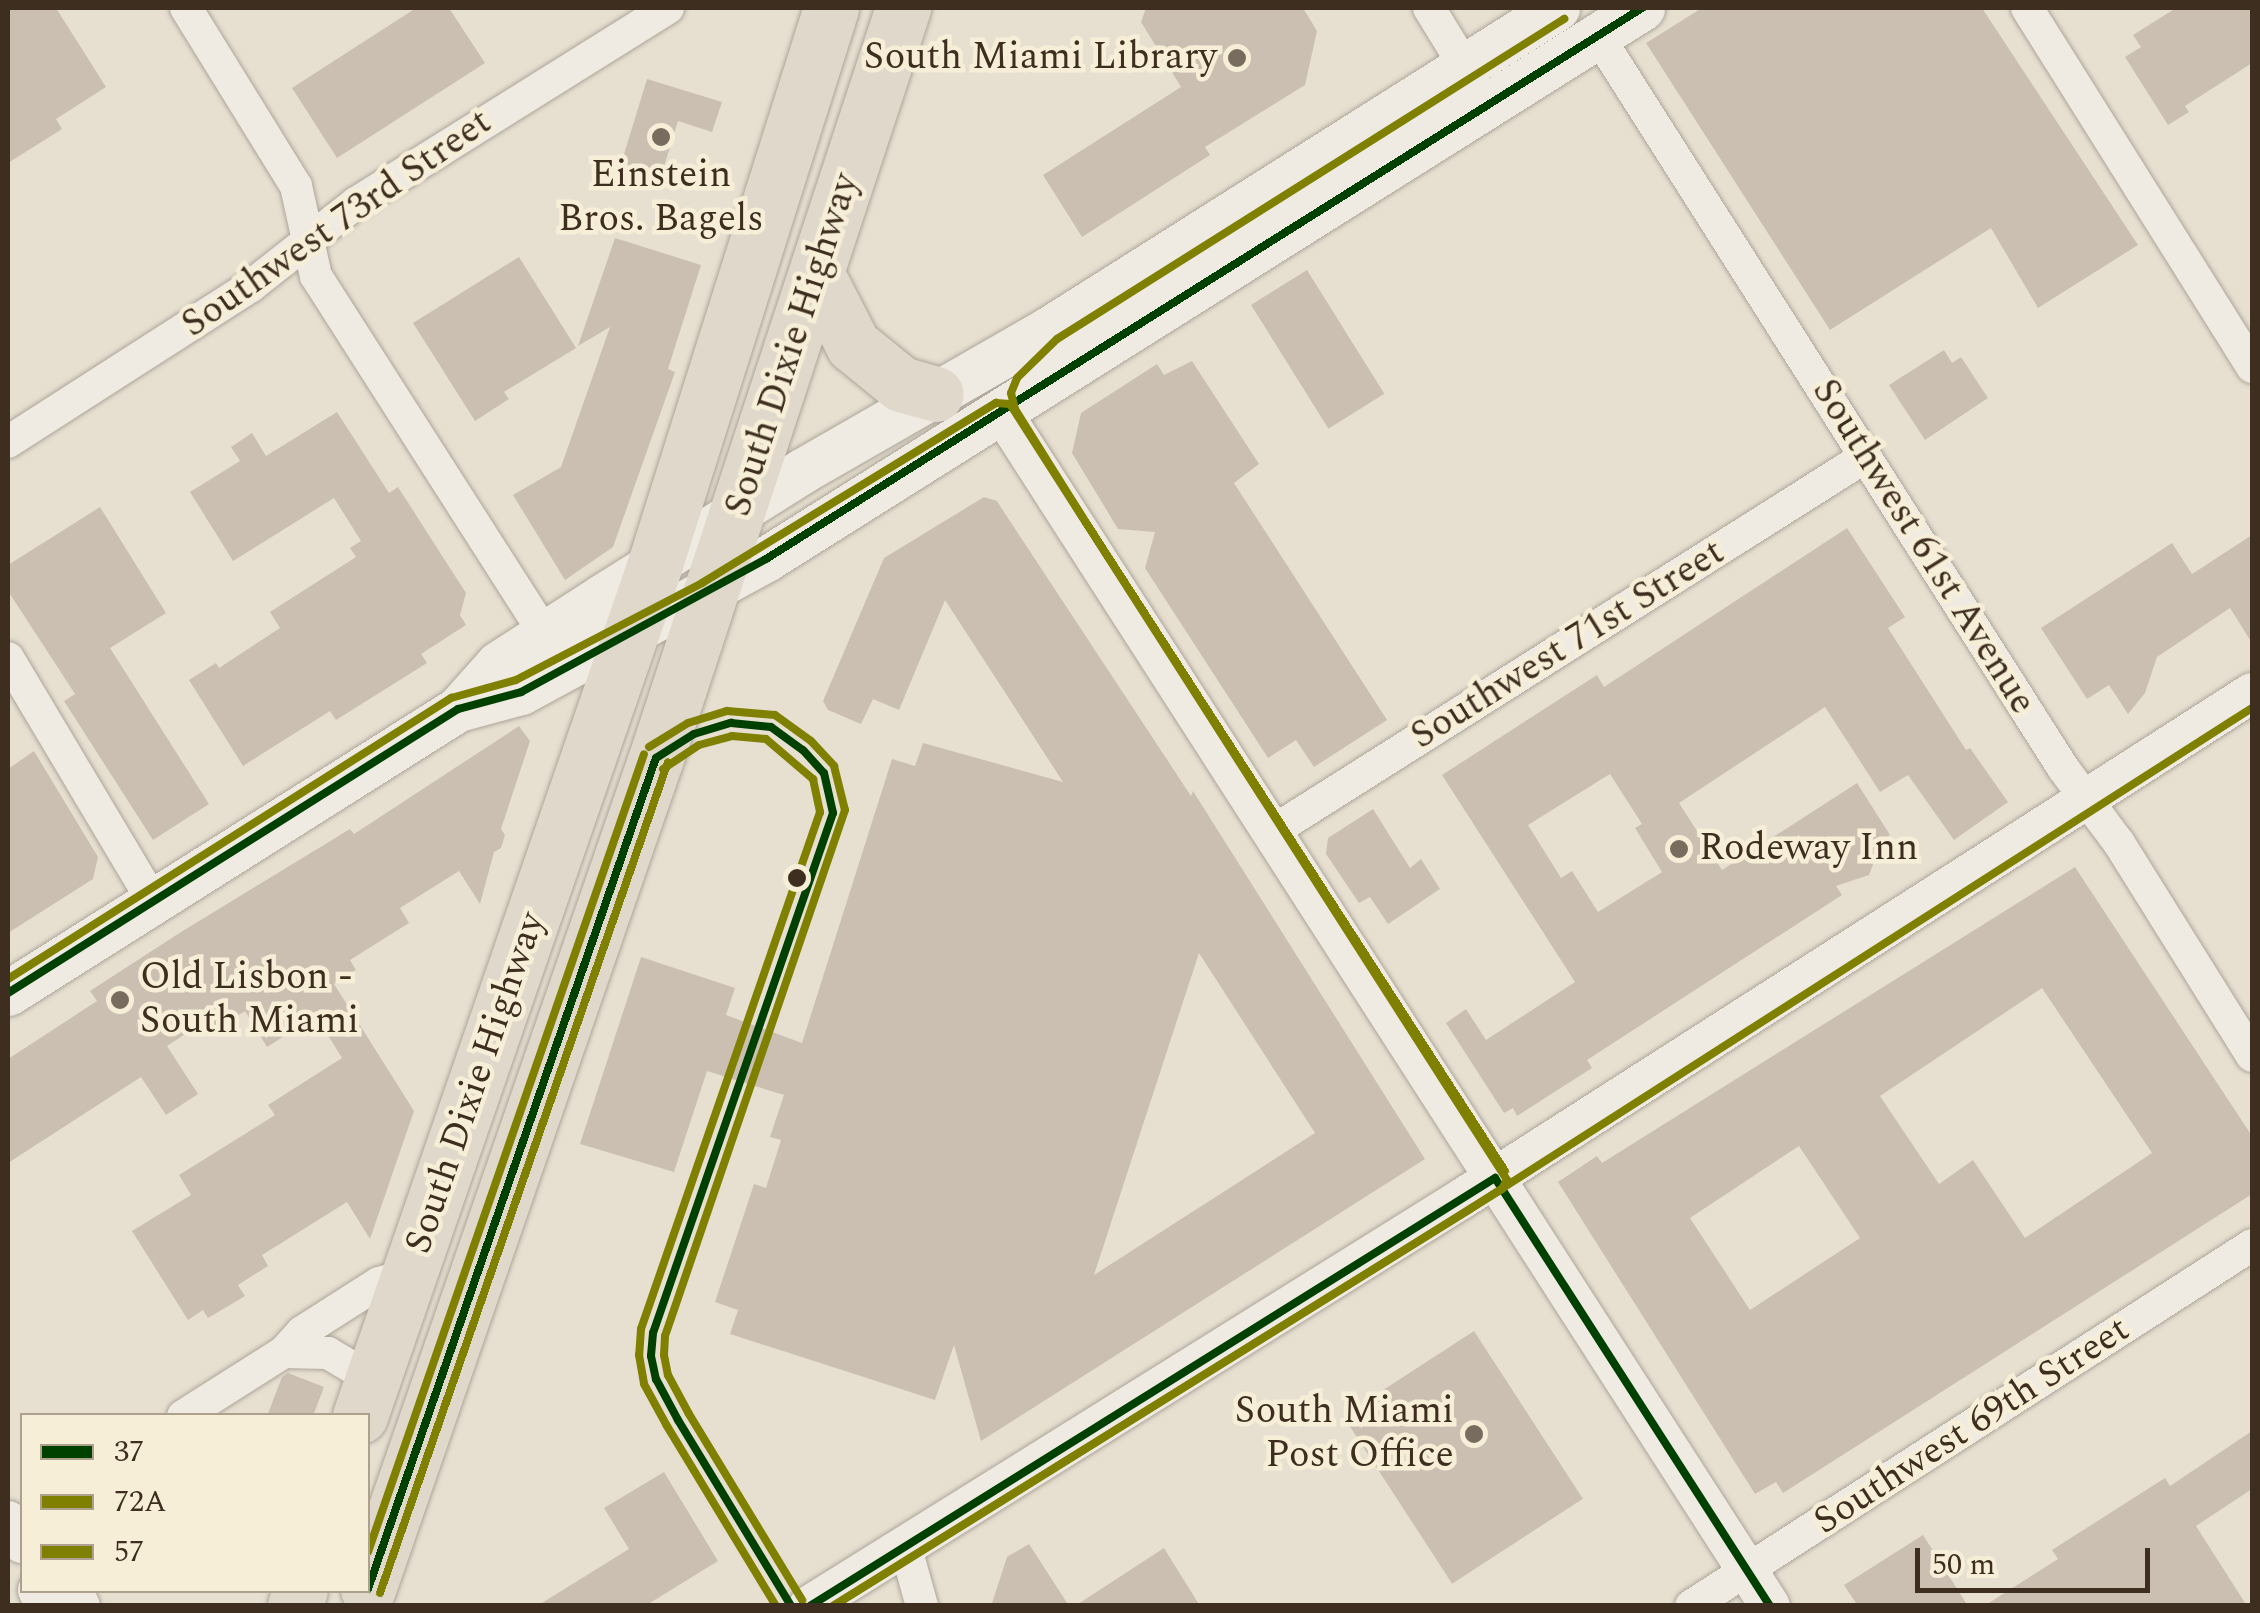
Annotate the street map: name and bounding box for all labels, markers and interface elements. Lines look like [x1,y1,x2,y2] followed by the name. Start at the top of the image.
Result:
[864,35,1217,81] place label: South Miami Library
[1226,47,1248,69] marker: South Miami Library
[173,100,501,348] street label: Southwest 73rd Street
[650,126,672,148] marker: Einstein Bros. Bagels
[558,153,764,242] place label: Einstein Bros. Bagels
[716,168,870,522] street label: South Dixie Highway
[1801,371,2045,723] street label: Southwest 61st Avenue
[1403,530,1733,760] street label: Southwest 71st Street
[1699,826,1918,872] place label: Rodeway Inn
[1668,838,1690,860] marker: Rodeway Inn
[787,868,807,888] unlabelled marker
[396,906,556,1260] street label: South Dixie Highway
[140,955,359,1044] place label: Old Lisbon - South Miami
[109,989,131,1011] marker: Old Lisbon - South Miami
[1806,1307,2138,1545] street label: Southwest 69th Street
[1235,1389,1454,1478] place label: South Miami Post Office
[20,1413,370,1593] legend
[1463,1423,1485,1445] marker: South Miami Post Office
[114,1429,144,1475] text: 37
[114,1479,167,1525] text: 72A
[1920,1528,2155,1590] scale bar
[114,1529,144,1575] text: 57
[1932,1542,1995,1588] text: 50 m

